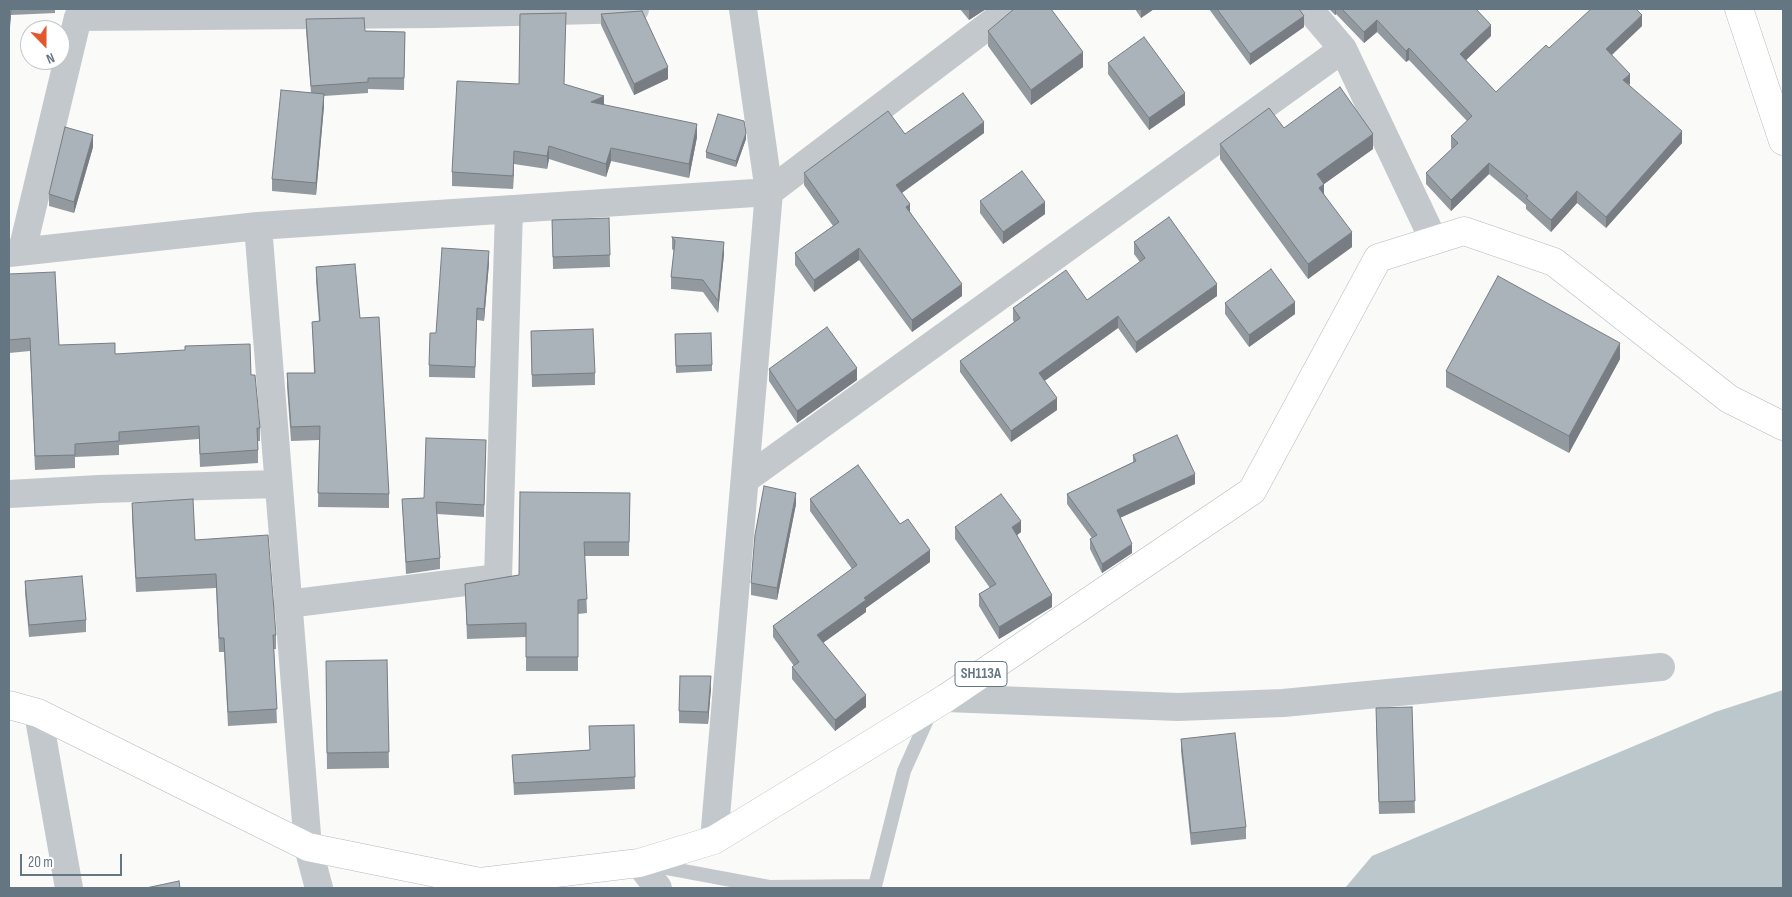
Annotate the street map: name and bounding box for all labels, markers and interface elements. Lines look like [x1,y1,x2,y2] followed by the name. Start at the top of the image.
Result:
[20,20,70,70] north arrow
[44,49,57,68] text: N
[955,662,1007,686] road number: SH113A
[22,844,125,876] scale bar
[28,853,53,872] text: 20 m

